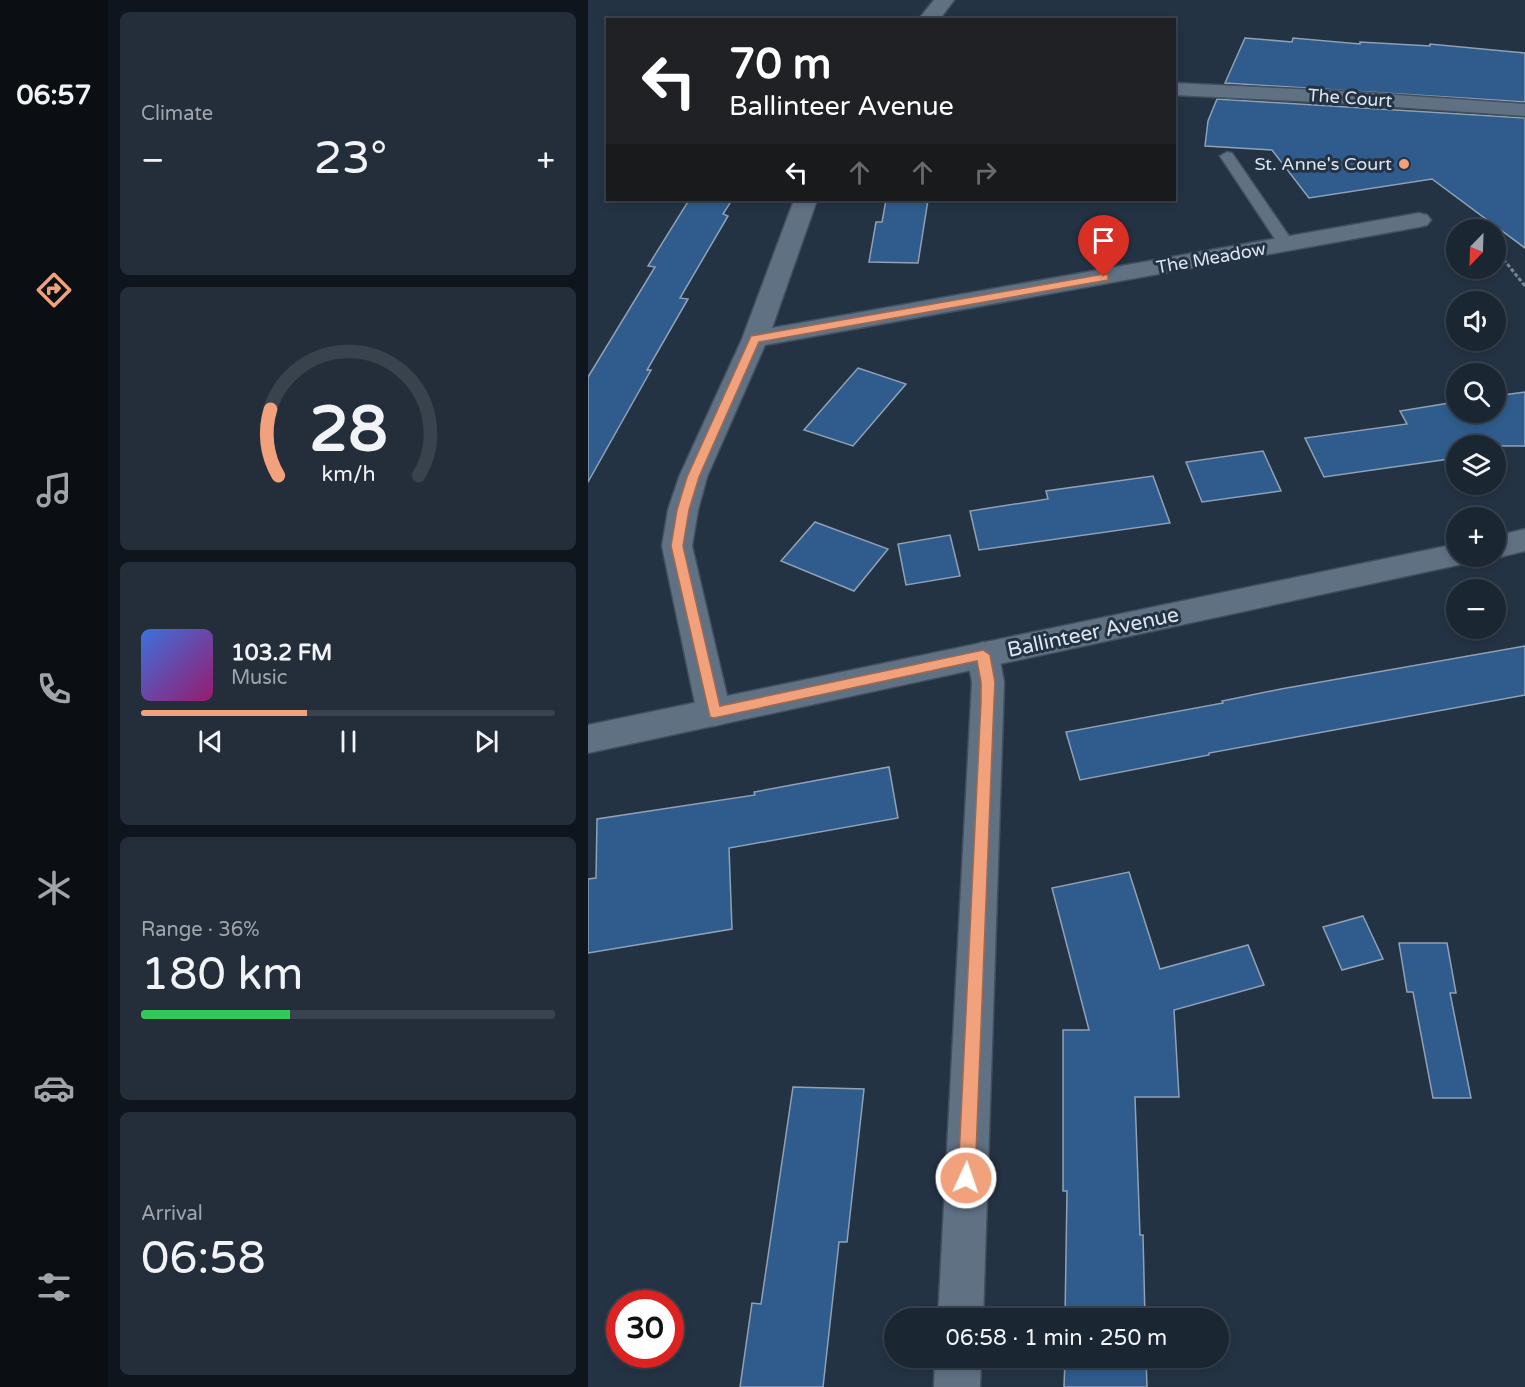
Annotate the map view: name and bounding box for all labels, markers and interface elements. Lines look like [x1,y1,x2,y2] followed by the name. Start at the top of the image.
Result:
[729,39,831,90] text: 70 m
[630,42,708,120] icon: left
[17,79,91,112] text: 06:57
[1307,84,1393,112] street label: The Court
[729,90,954,123] text: Ballinteer Avenue
[141,102,213,126] text: Climate
[314,132,387,186] text: 23°
[141,141,165,180] text: −
[536,141,555,180] text: +
[1254,153,1392,175] place label: St. Anne's Court
[780,156,813,189] icon: left
[843,156,876,189] icon: ahead
[906,156,939,189] icon: ahead
[969,156,1002,189] icon: right
[1397,157,1411,171] marker: St. Anne's Court
[1078,215,1129,277] pin
[1446,219,1506,279] north arrow
[1446,219,1506,639] map controls
[1087,224,1120,257] icon: arrive
[1155,238,1267,278] street label: The Meadow
[33,269,75,311] icon: directions
[1446,291,1506,351] button: sound
[1446,363,1506,423] button: search
[309,393,387,468] text: 28
[1446,435,1506,495] button: layers
[321,461,375,487] text: km/h
[33,469,75,511] icon: music
[1446,507,1506,567] button: +
[1446,579,1506,639] button: −
[1005,602,1181,663] street label: Ballinteer Avenue
[231,640,332,666] text: 103.2 FM
[231,666,287,690] text: Music
[33,668,75,710] icon: phone
[194,725,227,758] icon: previous
[332,725,365,758] icon: pause
[470,725,503,758] icon: next
[33,867,75,909] icon: climate
[141,918,260,942] text: Range · 36%
[141,948,303,1002] text: 180 km
[33,1067,75,1109] icon: car
[934,1146,998,1210] position arrow
[141,1202,203,1226] text: Arrival
[141,1232,266,1286] text: 06:58
[33,1266,75,1308] icon: filters
[606,1290,684,1368] speed limit sign: 30
[946,1325,1167,1351] text: 06:58 · 1 min · 250 m

